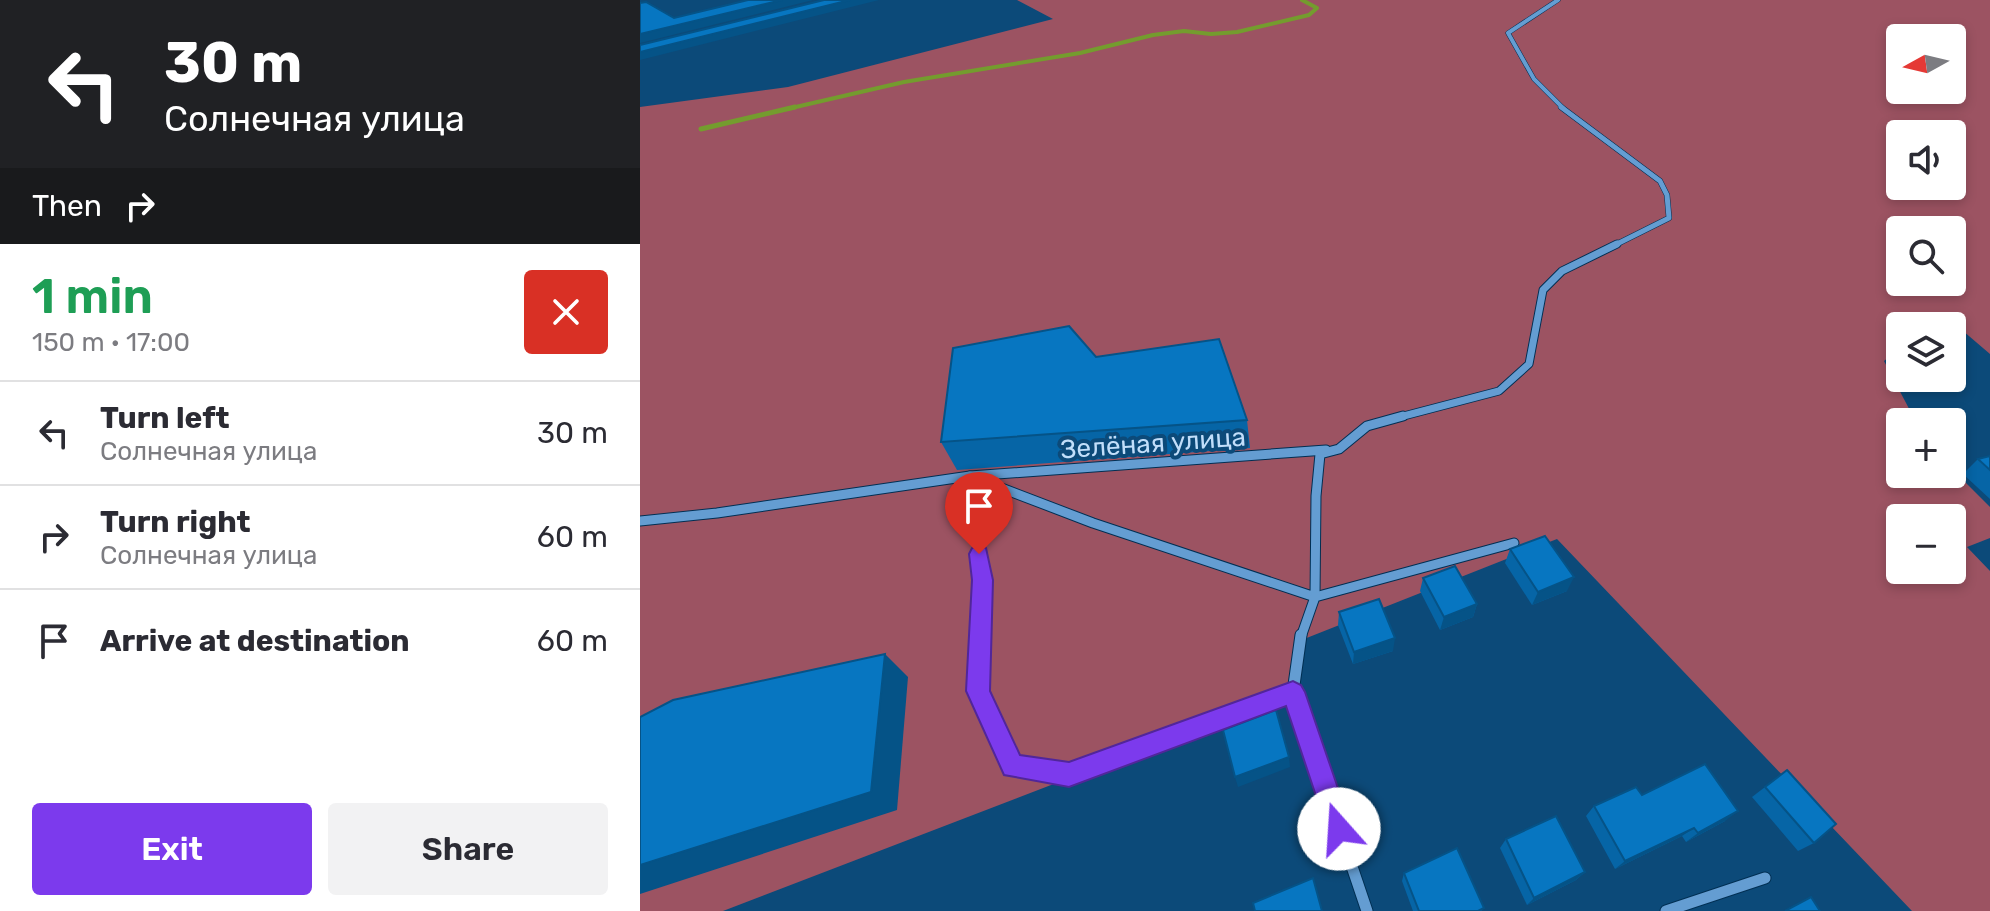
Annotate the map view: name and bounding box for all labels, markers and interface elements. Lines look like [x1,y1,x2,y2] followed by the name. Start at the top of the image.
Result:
[1886,24,1966,104] north arrow
[1886,24,1966,584] map controls
[164,30,302,96] text: 30 m
[32,32,136,136] icon: left
[164,97,465,140] text: Солнечная улица
[1886,120,1966,200] button: sound
[118,184,162,228] icon: right
[32,188,102,224] text: Then
[1886,216,1966,296] button: search
[32,268,153,325] text: 1 min
[524,270,608,354] button: close
[1886,312,1966,392] button: layers
[32,327,190,358] text: 150 m · 17:00
[100,400,230,436] text: Turn left
[1886,408,1966,488] button: +
[32,411,76,455] icon: left
[537,415,608,451] text: 30 m
[1059,422,1247,465] street label: Зелёная улица
[100,436,317,467] text: Солнечная улица
[945,472,1013,554] pin
[957,484,1001,528] icon: arrive
[100,504,251,540] text: Turn right
[1886,504,1966,584] button: −
[32,515,76,559] icon: right
[537,519,608,555] text: 60 m
[100,540,317,571] text: Солнечная улица
[32,619,76,663] icon: arrive
[100,623,410,659] text: Arrive at destination
[537,623,608,659] text: 60 m
[1297,787,1381,871] position arrow
[32,803,312,895] button: Exit
[328,803,608,895] button: Share

